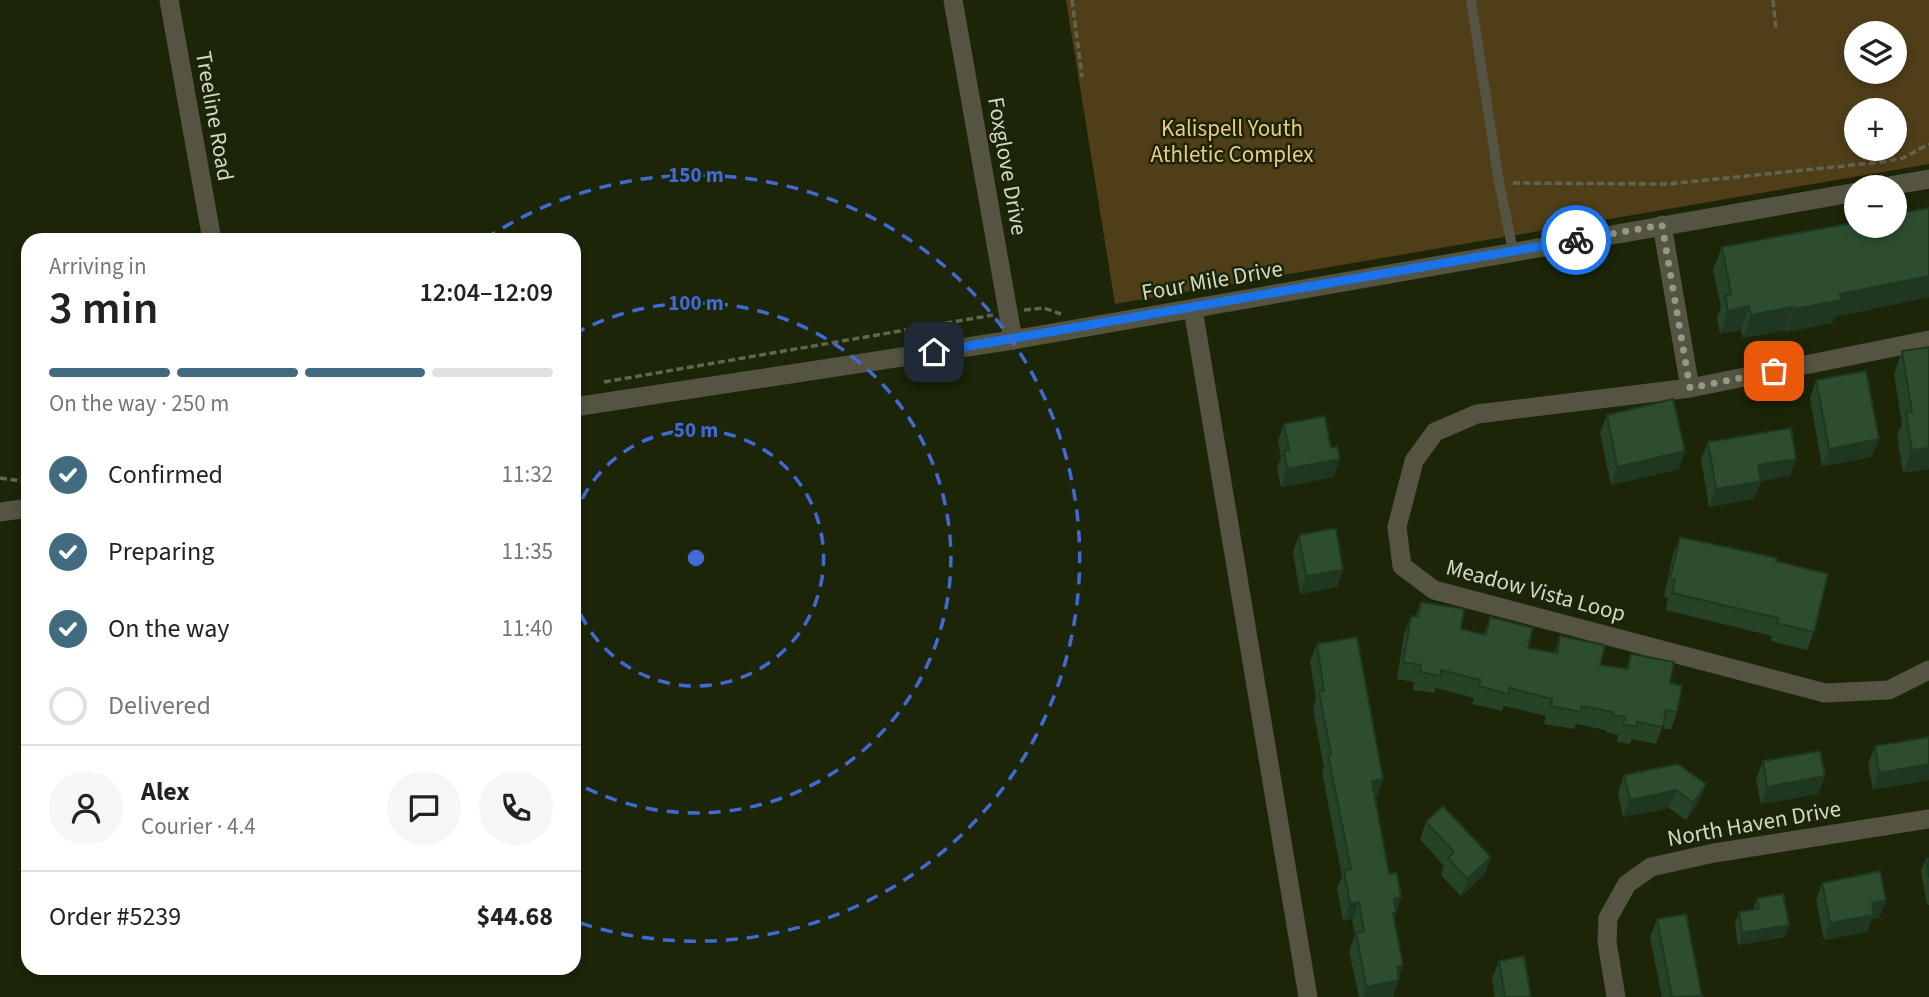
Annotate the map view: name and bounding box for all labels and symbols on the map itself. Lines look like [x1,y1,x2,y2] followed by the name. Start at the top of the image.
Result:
[187,49,242,184] street label: Treeline Road
[979,94,1036,238] street label: Foxglove Drive
[1151,112,1313,171] park label: Kalispell Youth Athletic Complex
[668,160,724,190] text: 150 m
[1541,205,1611,275] courier
[1139,252,1285,309] street label: Four Mile Drive
[668,288,724,318] text: 100 m
[904,322,964,382] pin
[1744,341,1804,401] pin
[674,415,718,445] text: 50 m
[684,546,708,570] centre of rings
[1443,551,1629,630] street label: Meadow Vista Loop
[1665,792,1844,855] street label: North Haven Drive

